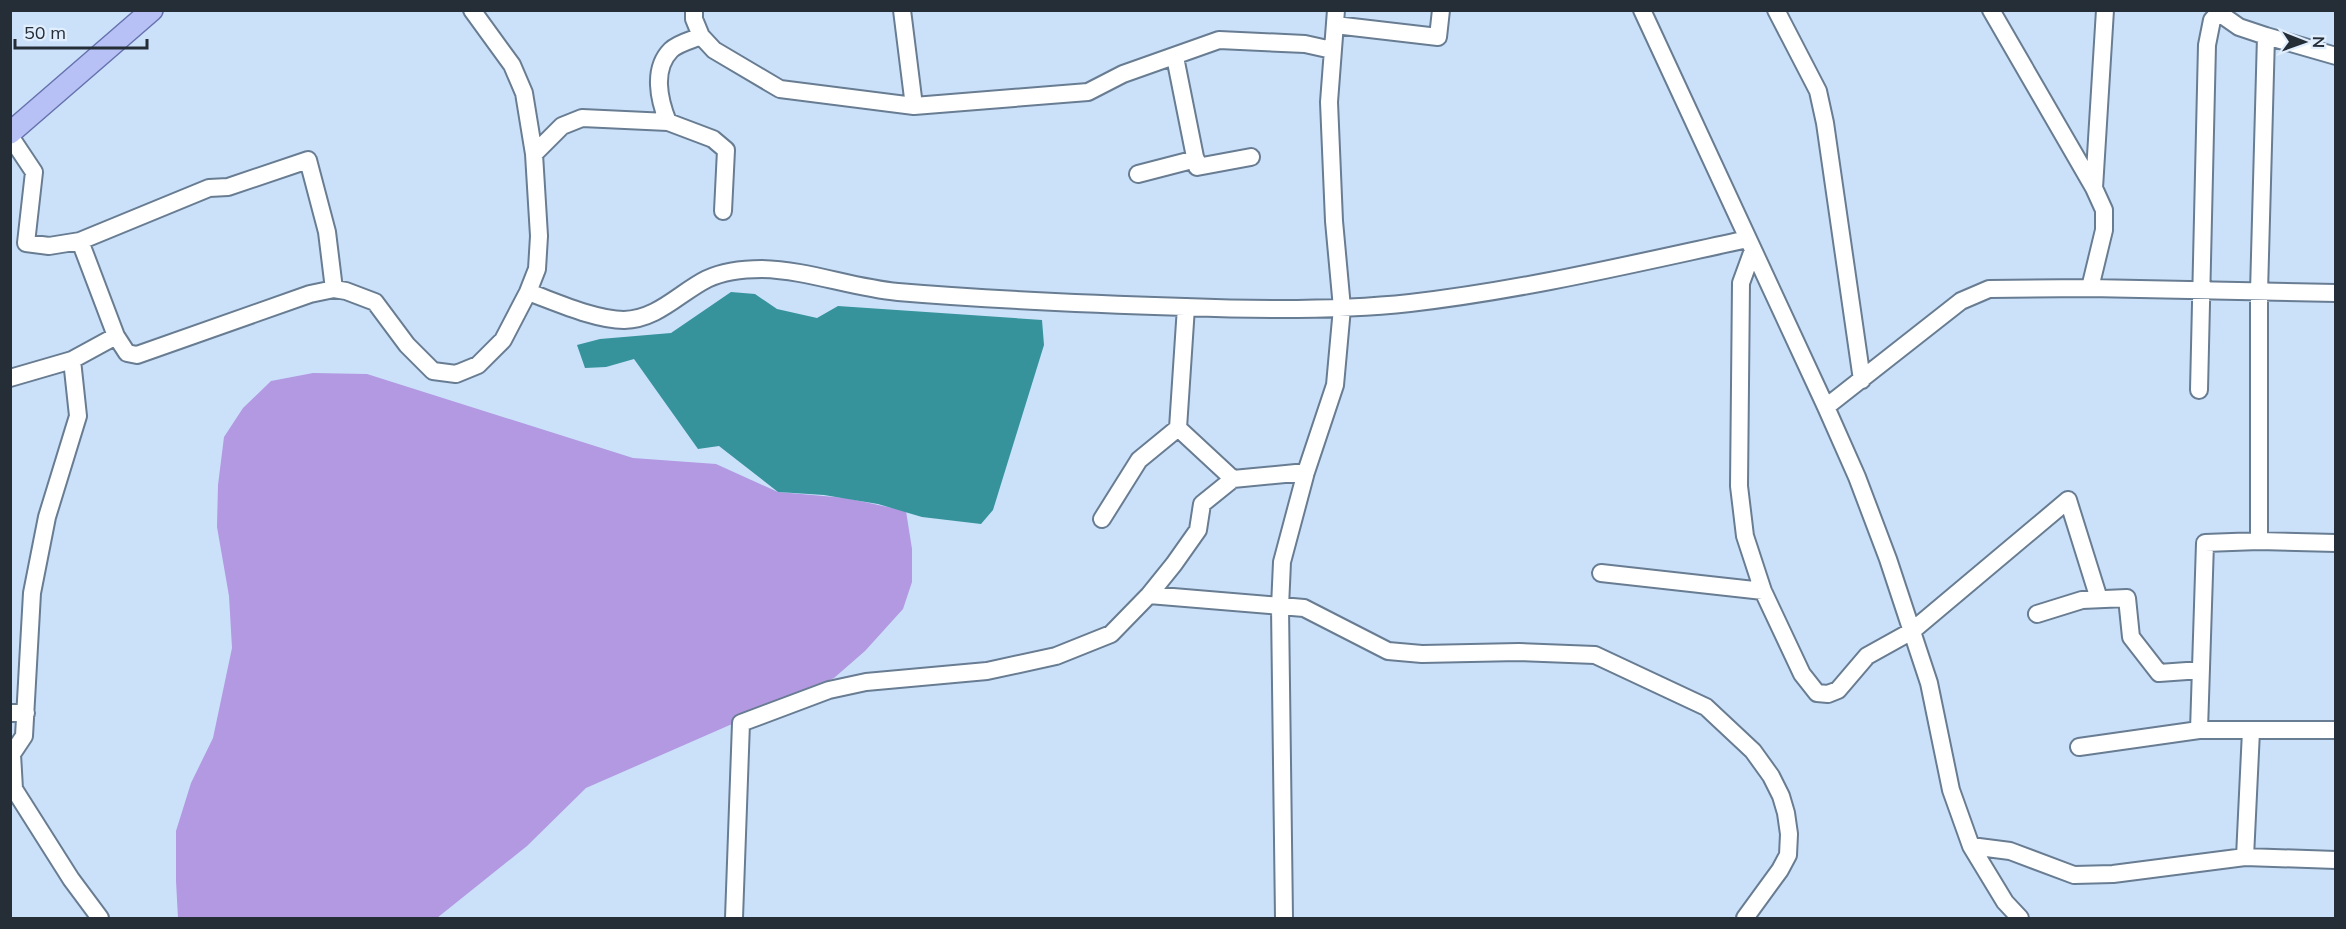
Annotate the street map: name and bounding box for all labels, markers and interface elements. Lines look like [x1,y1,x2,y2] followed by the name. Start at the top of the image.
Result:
[15,12,147,50] scale bar
[2274,12,2334,72] north arrow
[24,21,66,44] text: 50 m
[2309,36,2329,48] text: N

